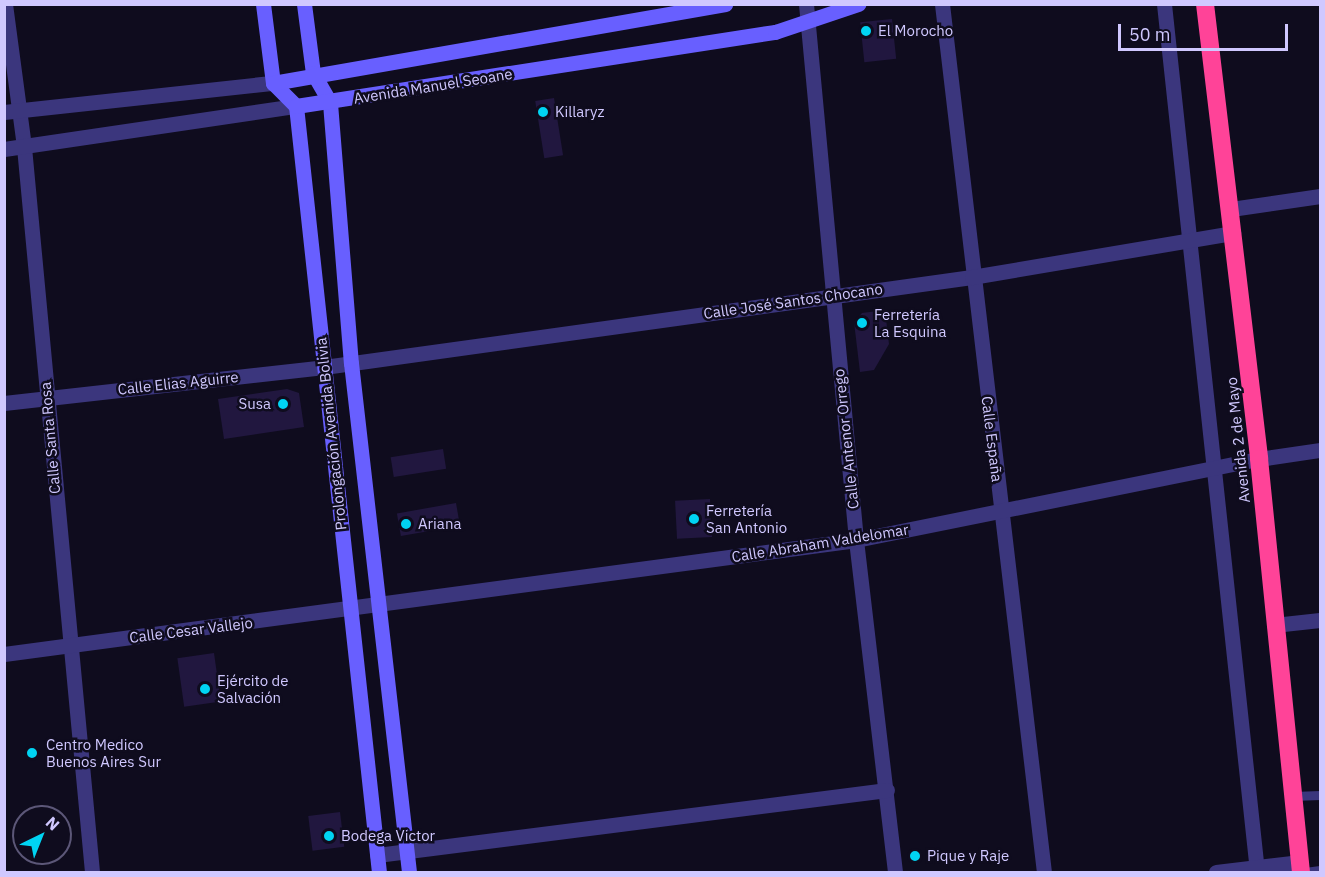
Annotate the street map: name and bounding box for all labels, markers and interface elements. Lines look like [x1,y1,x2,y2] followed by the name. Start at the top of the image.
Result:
[1121,12,1290,50] scale bar
[878,22,953,40] place label: El Morocho
[1129,23,1171,46] text: 50 m
[859,24,873,38] marker: El Morocho
[352,65,514,107] street label: Avenida Manuel Seoane
[555,103,604,121] place label: Killaryz
[536,105,550,119] marker: Killaryz
[702,280,884,322] street label: Calle José Santos Chocano
[874,305,947,340] place label: Ferretería La Esquina
[855,316,869,330] marker: Ferretería La Esquina
[312,337,350,531] street label: Prolongación Avenida Bolivia
[117,368,239,398] street label: Calle Elias Aguirre
[830,368,862,510] street label: Calle Antenor Orrego
[1222,376,1254,504] street label: Avenida 2 de Mayo
[36,381,64,495] street label: Calle Santa Rosa
[238,395,271,413] place label: Susa
[978,395,1006,483] street label: Calle España
[276,397,290,411] marker: Susa
[706,501,787,536] place label: Ferretería San Antonio
[687,512,701,526] marker: Ferretería San Antonio
[418,515,461,533] place label: Ariana
[399,517,413,531] marker: Ariana
[730,520,910,566] street label: Calle Abraham Valdelomar
[128,613,254,647] street label: Calle Cesar Vallejo
[217,671,289,706] place label: Ejército de Salvación
[198,682,212,696] marker: Ejército de Salvación
[46,735,161,770] place label: Centro Medico Buenos Aires Sur
[23,744,41,762] marker: Centro Medico Buenos Aires Sur
[12,805,72,865] north arrow
[42,812,64,835] text: N
[341,827,435,845] place label: Bodega Victor
[322,829,336,843] marker: Bodega Victor
[927,847,1009,865] place label: Pique y Raje
[908,849,922,863] marker: Pique y Raje

